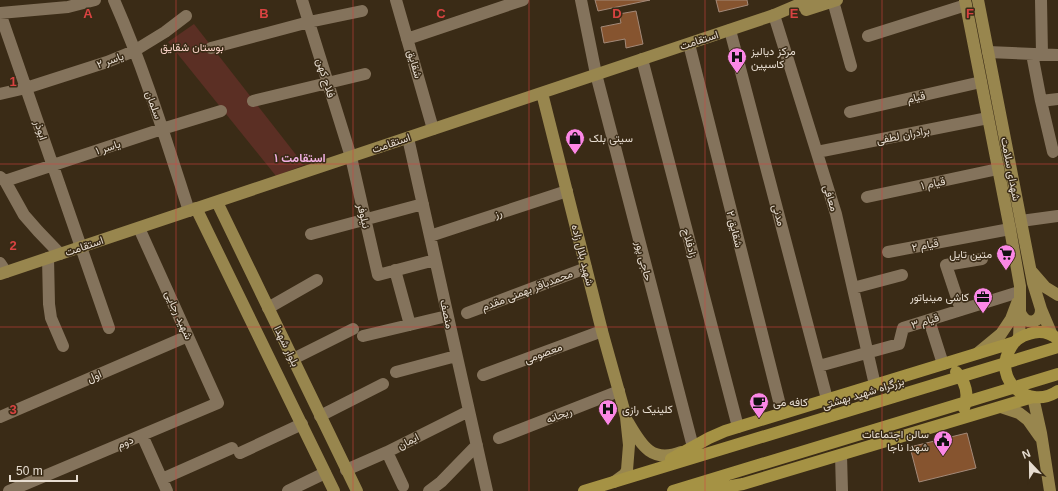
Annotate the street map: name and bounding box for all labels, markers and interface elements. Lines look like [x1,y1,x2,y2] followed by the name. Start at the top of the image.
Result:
[83,6,93,21] text: A
[259,6,269,21] text: B
[436,6,446,21] text: C
[612,6,622,21] text: D
[790,6,799,21] text: E
[966,6,974,21] text: F
[678,28,720,52] street label: استقامت
[160,41,224,54] park label: بوستان شقایق
[750,45,796,72] place label: مرکز دیالیز کاسپین
[726,46,748,74] hospital icon: مرکز دیالیز کاسپین
[404,48,425,80] street label: شقایق
[95,50,126,71] street label: یاسر ۲
[312,57,338,100] street label: فلاح کهن
[9,74,17,89] text: 1
[143,89,165,121] street label: سلمان
[906,89,927,107] street label: قیام
[31,118,50,142] street label: ابوذر
[875,124,931,147] street label: برادران لطفی
[564,127,586,155] shop icon: سیتی بلک
[370,131,412,155] street label: استقامت
[589,132,633,145] place label: سیتی بلک
[998,136,1023,202] street label: شهدای سلامت
[94,137,122,158] street label: یاسر ۱
[274,151,326,165] district label: استقامت ۱
[920,175,947,193] street label: قیام ۱
[820,183,841,213] street label: معافی
[354,202,373,230] street label: نیلوفر
[769,203,788,228] street label: مدنی
[492,206,504,221] street label: رز
[724,209,745,249] street label: شقایق ۲
[569,223,597,288] street label: شهید بلال زاده
[678,227,700,260] street label: زادفلاح
[63,234,105,258] street label: استقامت
[910,237,940,255] street label: قیام ۲
[9,238,17,253] text: 2
[631,239,655,283] street label: حاجی پور
[995,243,1017,271] supermarket icon: متین تایل
[949,248,992,261] place label: متین تایل
[480,267,575,315] street label: محمدباقر بهمنی مقدم
[972,286,994,314] office icon: کاشی مینیاتور
[162,289,195,342] street label: شهید رجایی
[909,291,969,304] place label: کاشی مینیاتور
[438,298,456,330] street label: منصف
[909,311,941,333] street label: قیام ۳
[271,324,302,369] street label: بلوار شهدا
[522,340,564,367] street label: معصومی
[85,368,103,385] street label: اول
[820,375,906,412] street label: بزرگراه شهید بهشتی
[748,391,770,419] cafe icon: کافه می
[773,396,808,409] place label: کافه می
[597,398,619,426] hospital icon: کلینیک رازی
[9,402,17,417] text: 3
[622,403,673,416] place label: کلینیک رازی
[545,405,574,426] street label: ریحانه
[862,428,929,454] place label: سالن اجتماعات شهدا ناجا
[932,429,954,457] public building icon: سالن اجتماعات شهدا ناجا
[395,431,421,452] street label: ایمان
[115,433,136,453] street label: دوم
[1010,443,1050,483] north arrow
[1020,447,1032,461] text: N
[10,457,77,483] scale bar
[16,464,43,478] text: 50 m

